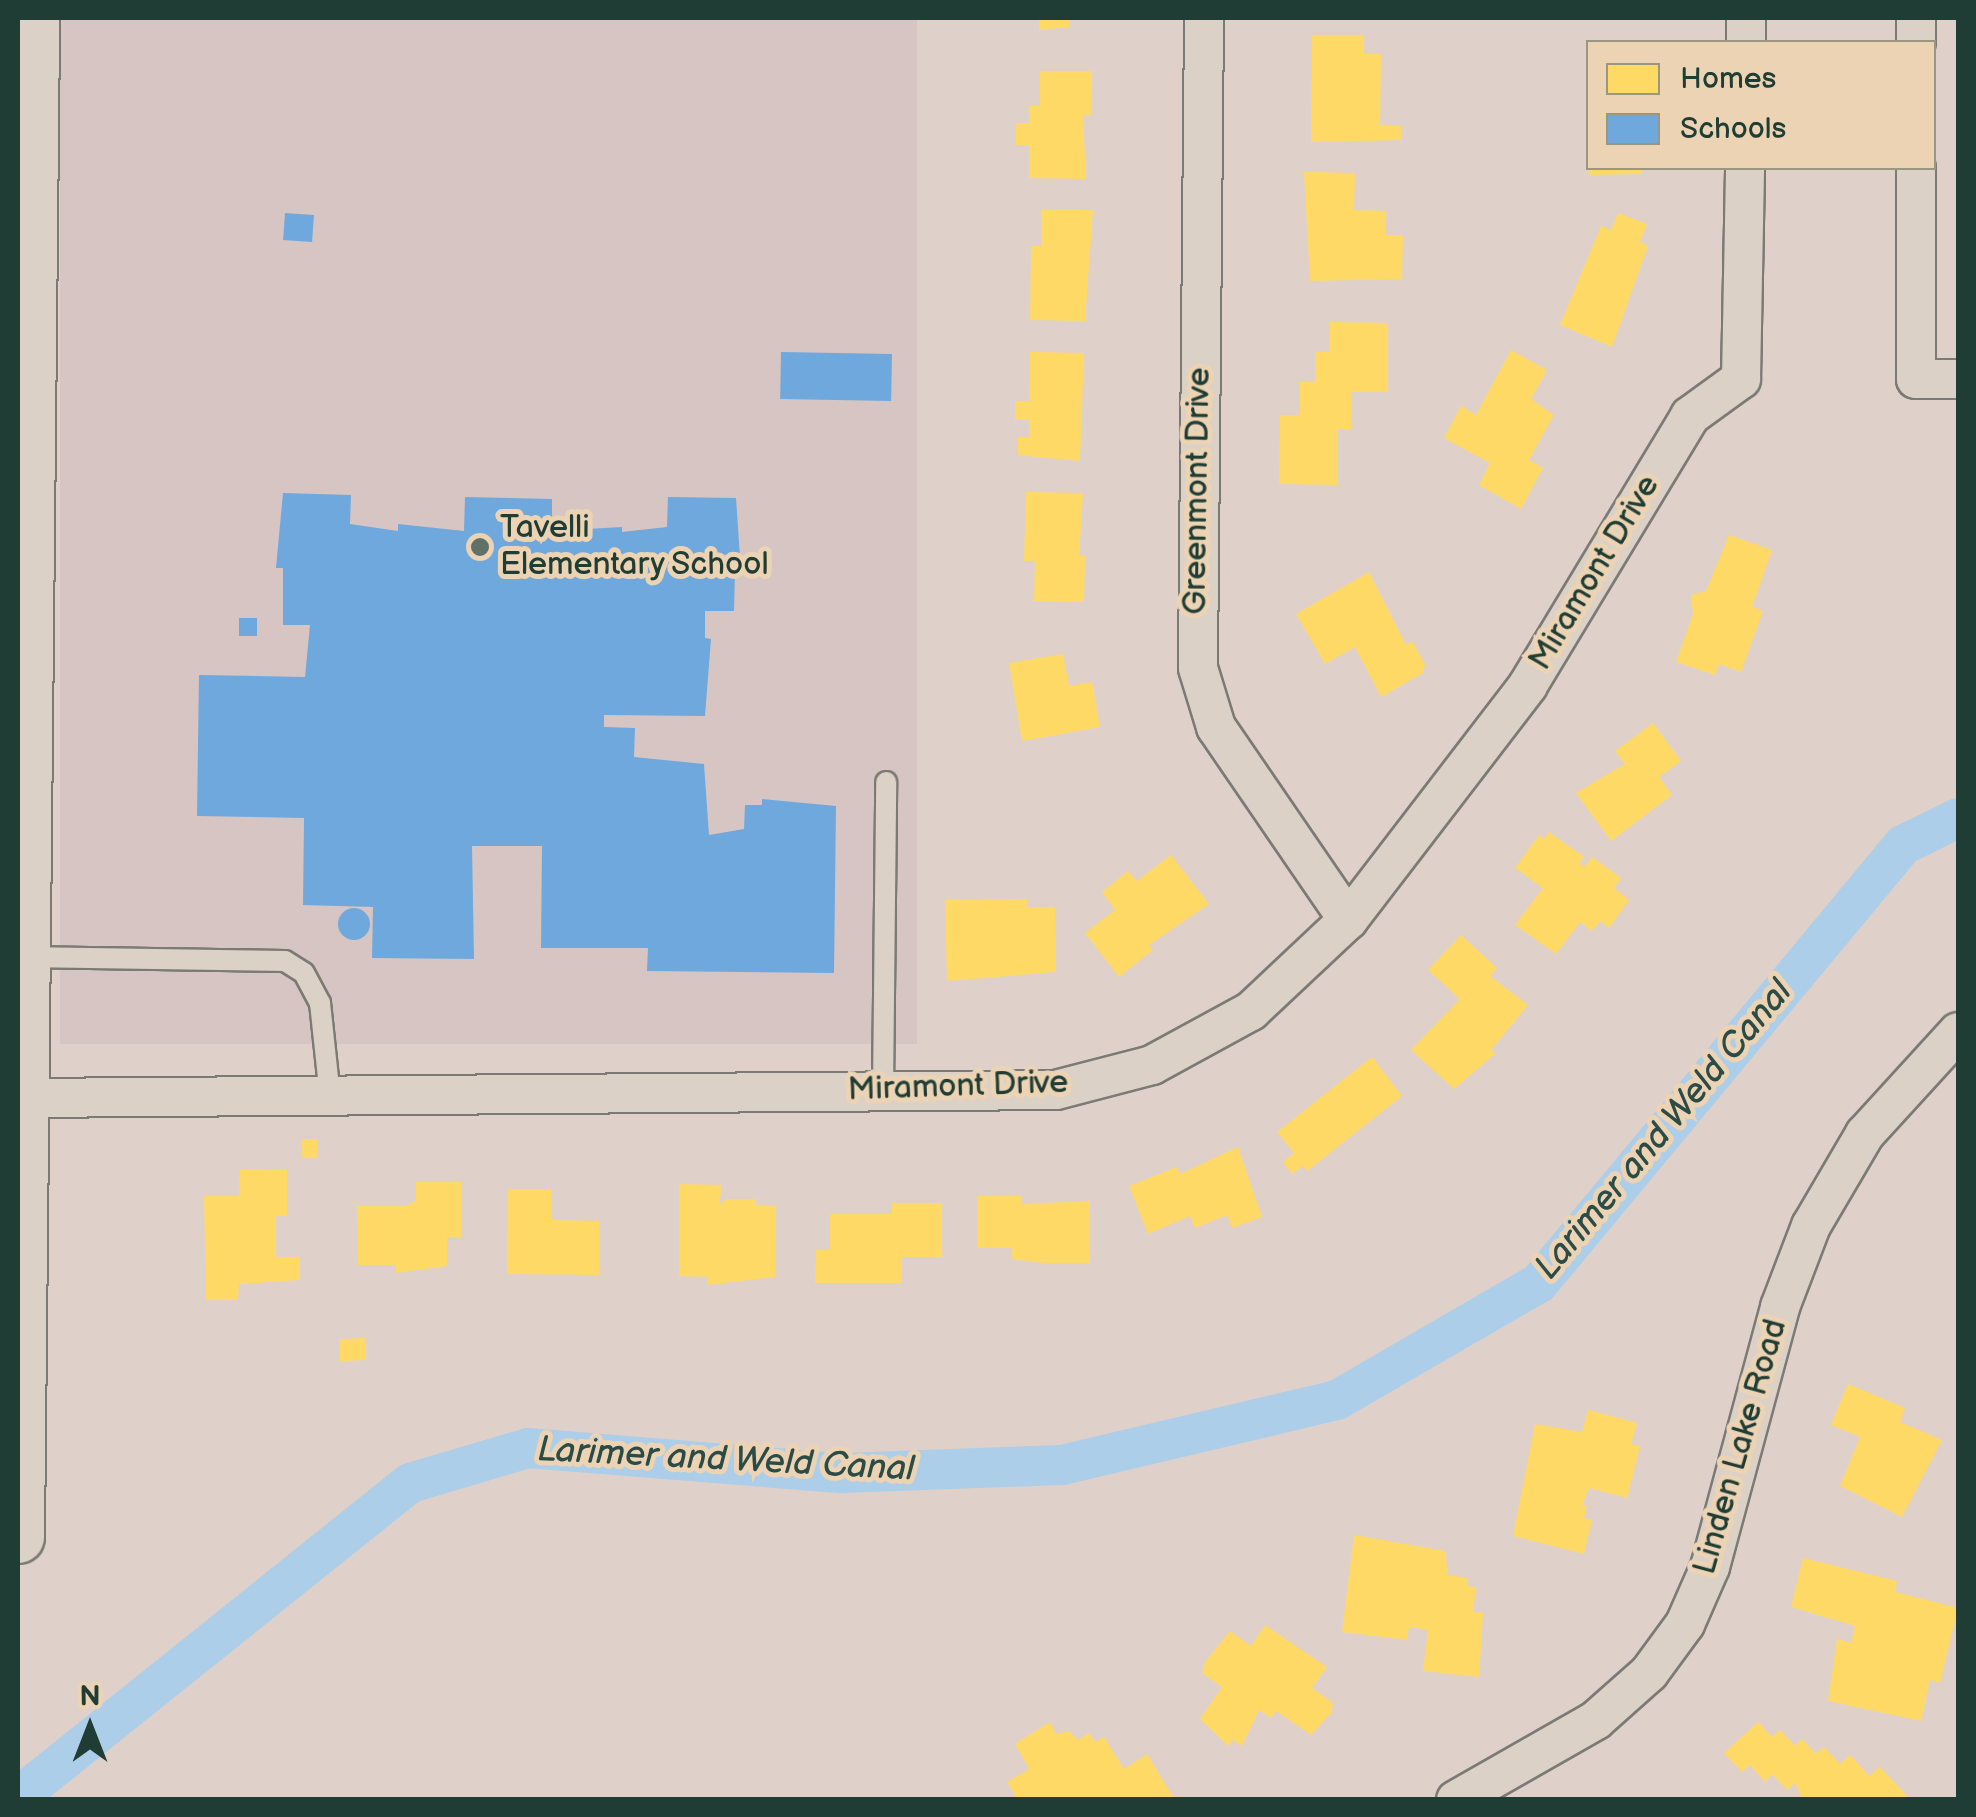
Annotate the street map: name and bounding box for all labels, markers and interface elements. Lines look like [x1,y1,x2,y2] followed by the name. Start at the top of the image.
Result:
[1586,40,1936,170] legend
[1680,61,1776,97] text: Homes
[1680,111,1786,147] text: Schools
[1177,367,1219,615] street label: Greenmont Drive
[1522,469,1668,677] street label: Miramont Drive
[500,510,771,585] place label: Tavelli Elementary School
[469,536,491,558] marker: Tavelli Elementary School
[1526,971,1802,1289] water label: Larimer and Weld Canal
[847,1064,1069,1110] street label: Miramont Drive
[1686,1315,1796,1579] street label: Linden Lake Road
[536,1429,916,1491] water label: Larimer and Weld Canal
[40,1677,140,1777] north arrow
[79,1680,101,1713] text: N

